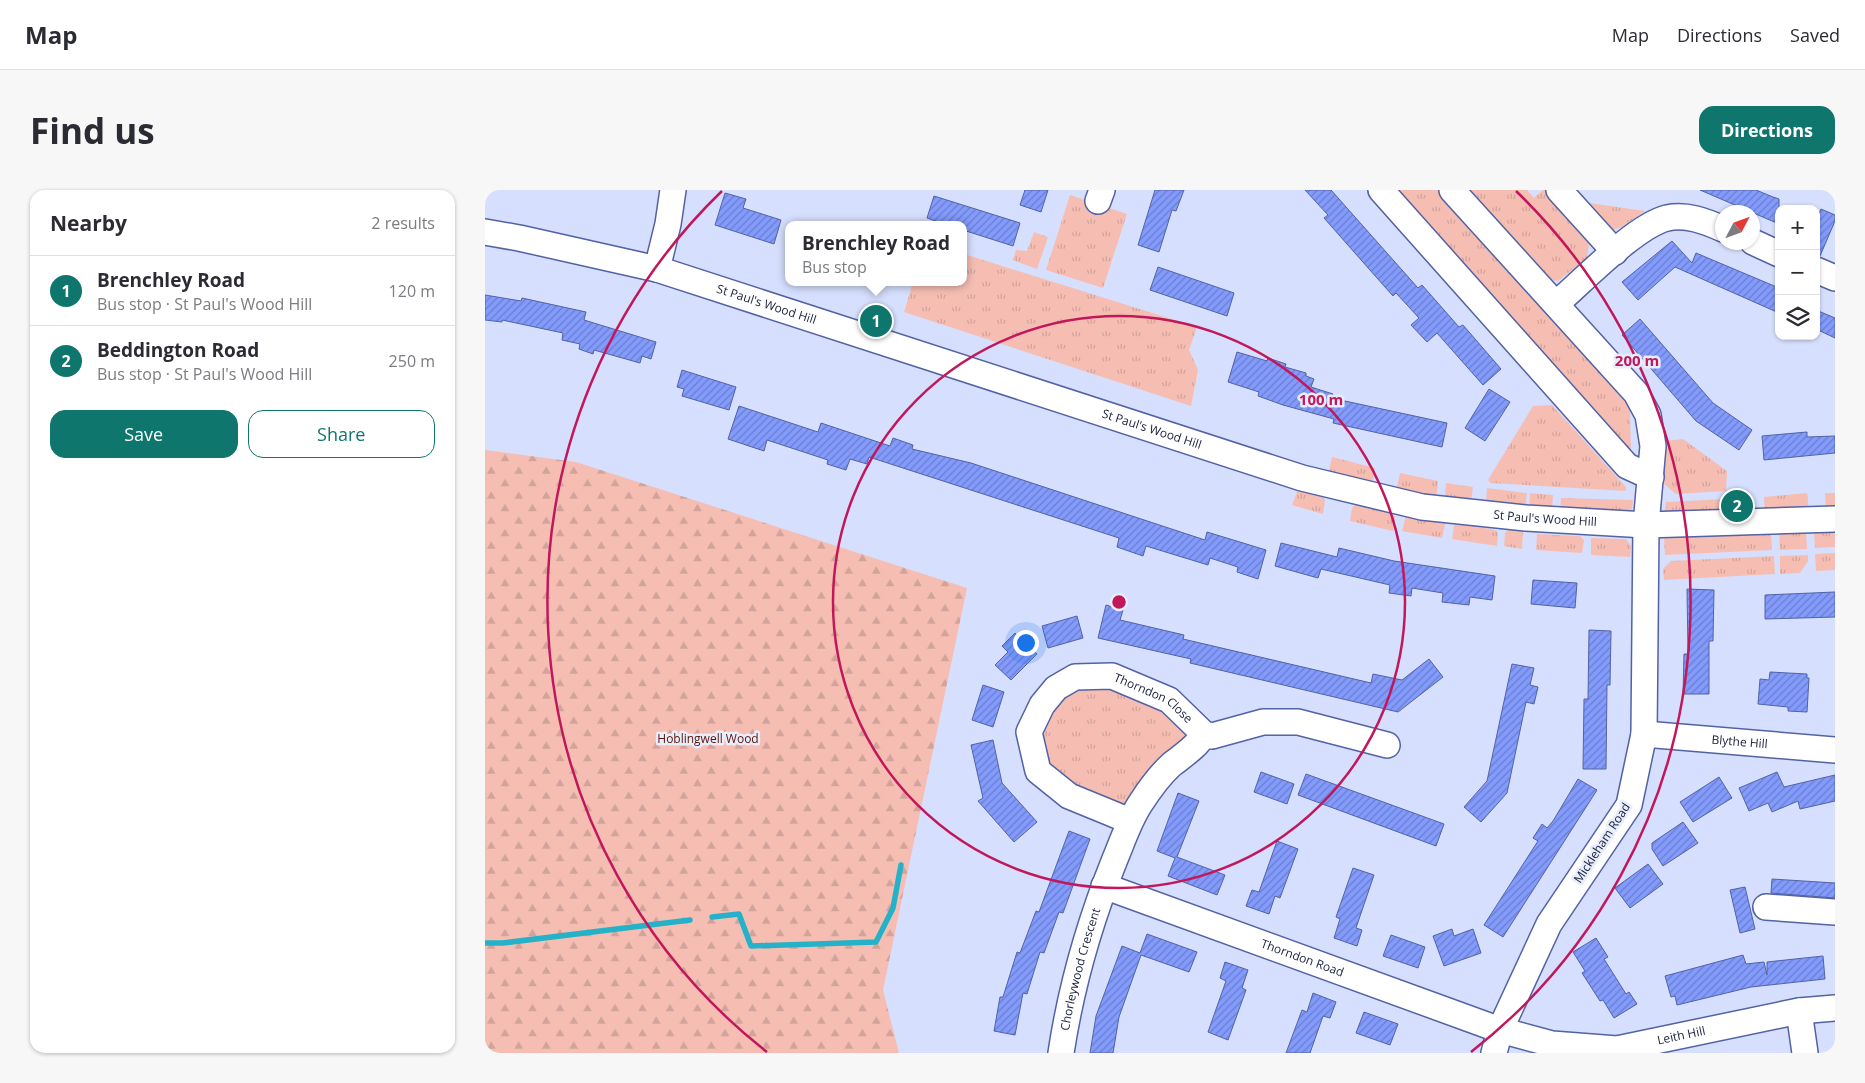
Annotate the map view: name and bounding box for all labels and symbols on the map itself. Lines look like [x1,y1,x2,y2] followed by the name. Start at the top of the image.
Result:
[1715,205,1760,250] north arrow
[715,280,819,328] street label: St Paul's Wood Hill
[860,302,892,340] pin: 1
[1615,350,1659,370] text: 200 m
[1299,389,1343,409] text: 100 m
[1100,405,1204,453] street label: St Paul's Wood Hill
[1721,487,1753,525] pin: 2
[1492,506,1597,530] street label: St Paul's Wood Hill
[1110,593,1128,611] centre of rings
[1013,630,1039,656] your location
[1112,669,1197,727] street label: Thorndon Close
[657,730,759,747] park label: Hoblingwell Wood
[1711,731,1768,752] street label: Blythe Hill
[1569,799,1634,886] street label: Mickleham Road
[1056,906,1104,1032] street label: Chorleywood Crescent
[1259,935,1346,981] street label: Thorndon Road
[1655,1022,1707,1048] street label: Leith Hill

